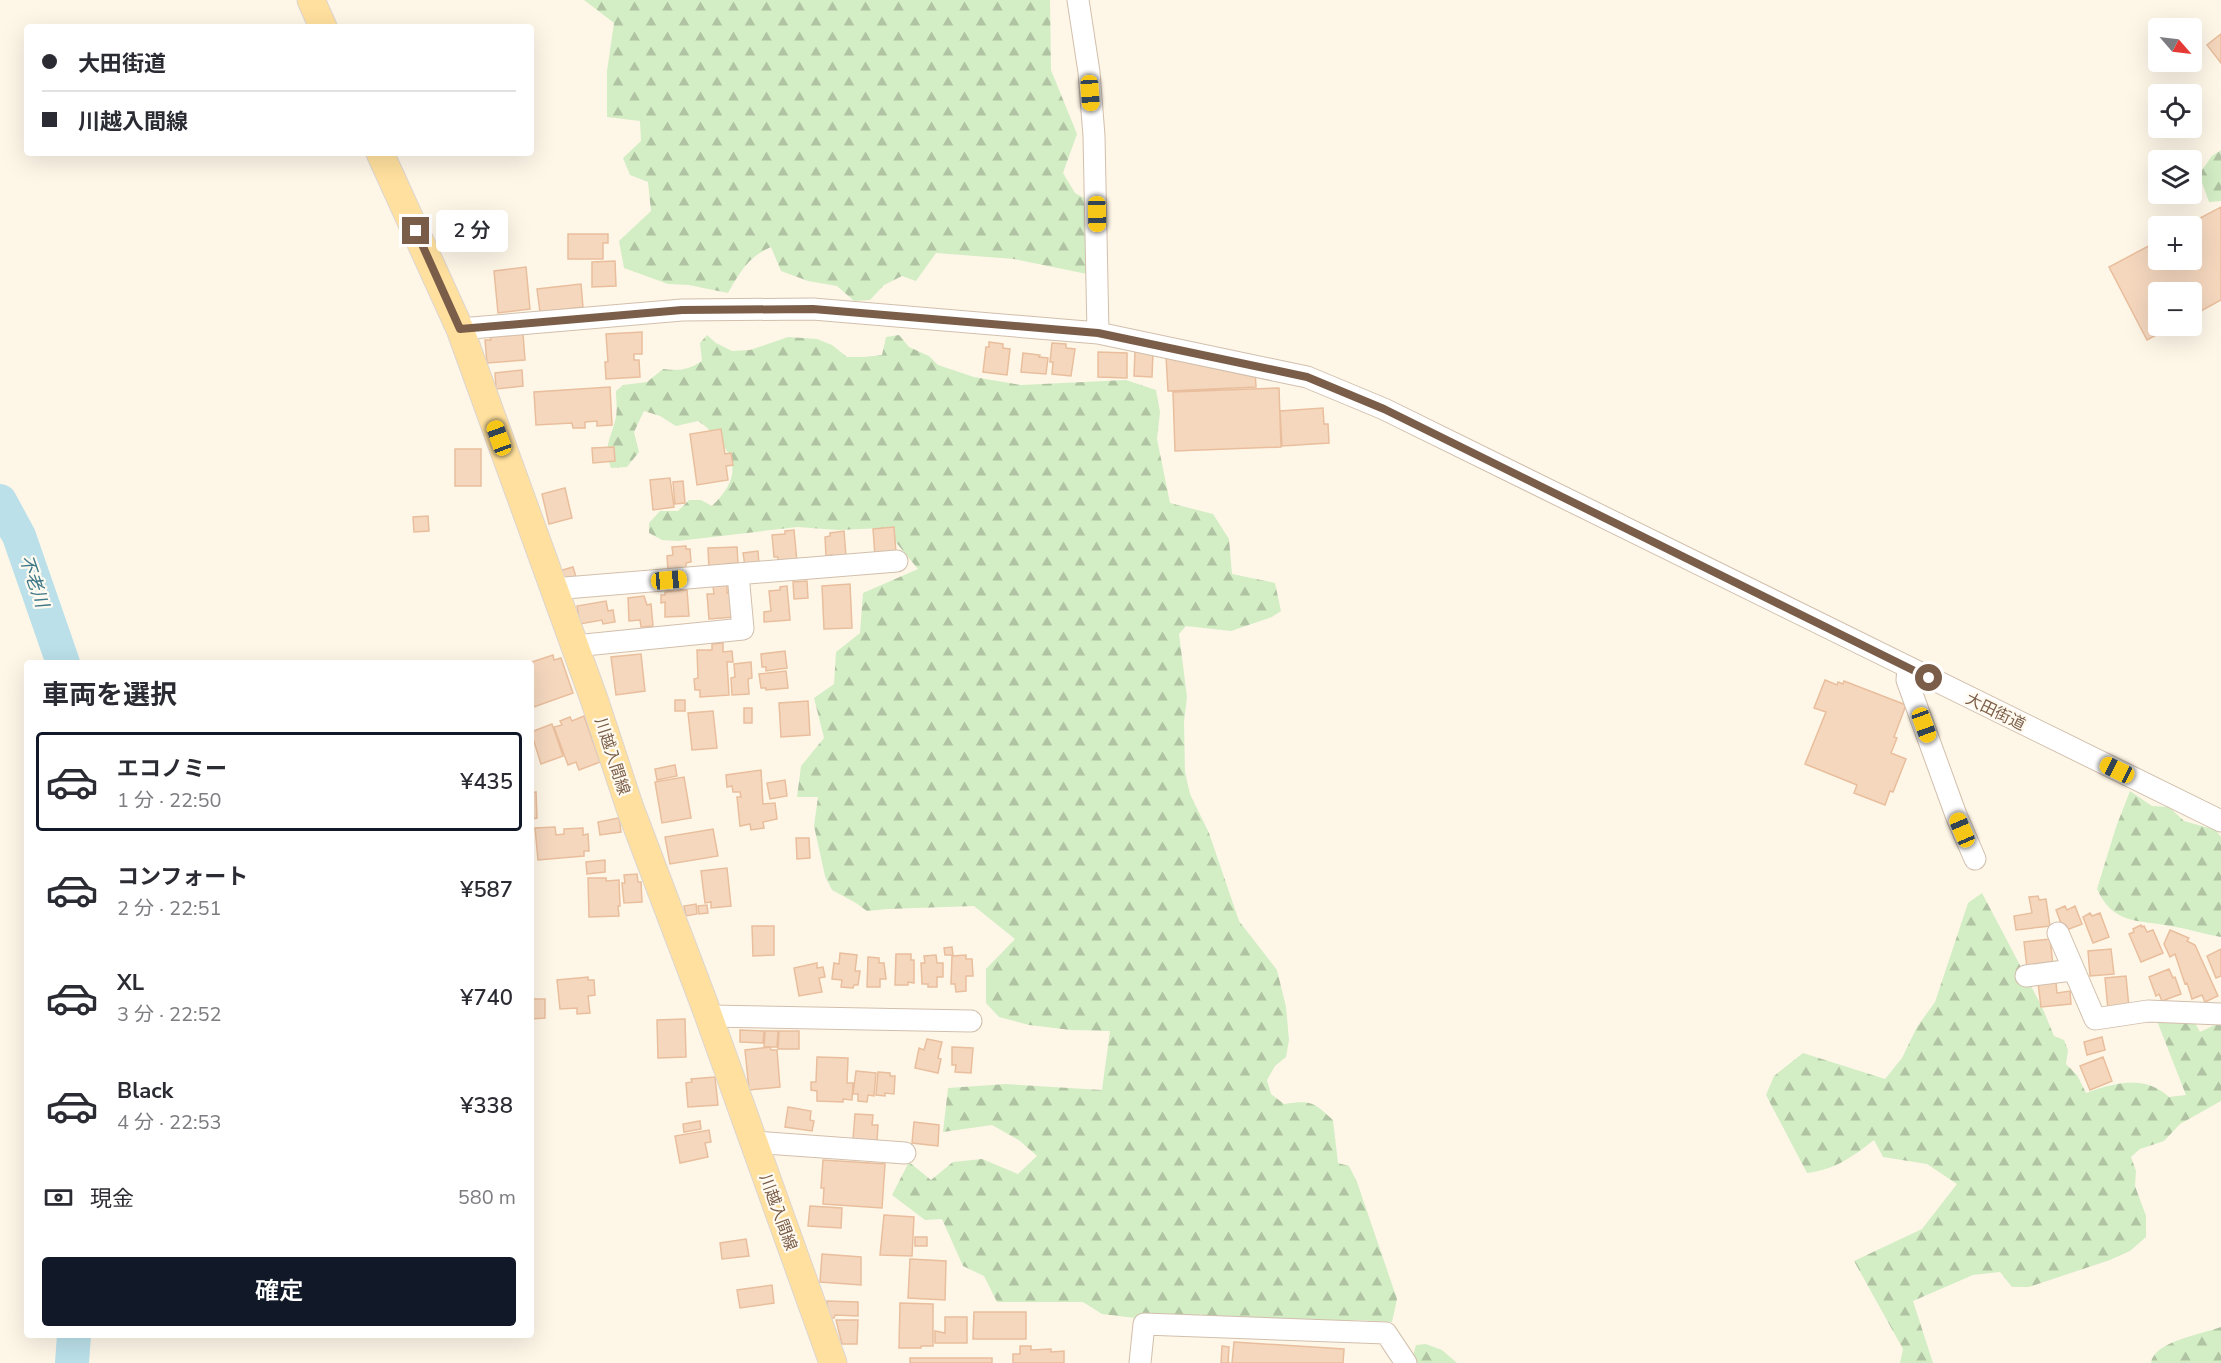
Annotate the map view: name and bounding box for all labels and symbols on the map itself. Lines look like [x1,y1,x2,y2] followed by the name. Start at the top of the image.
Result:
[2148,18,2202,72] north arrow
[1080,74,1100,112] car
[1088,196,1106,232] car
[437,210,509,252] callout: 2 分
[402,217,429,244] route end
[484,418,514,458] car
[14,552,55,612] water label: 不老川
[650,569,688,591] car
[1915,664,1942,691] route start
[1962,688,2029,736] street label: 大田街道
[1909,705,1939,745] car
[589,715,635,798] street label: 川越入間線
[2097,754,2137,786] car
[1947,810,1977,850] car
[754,1171,802,1254] street label: 川越入間線

